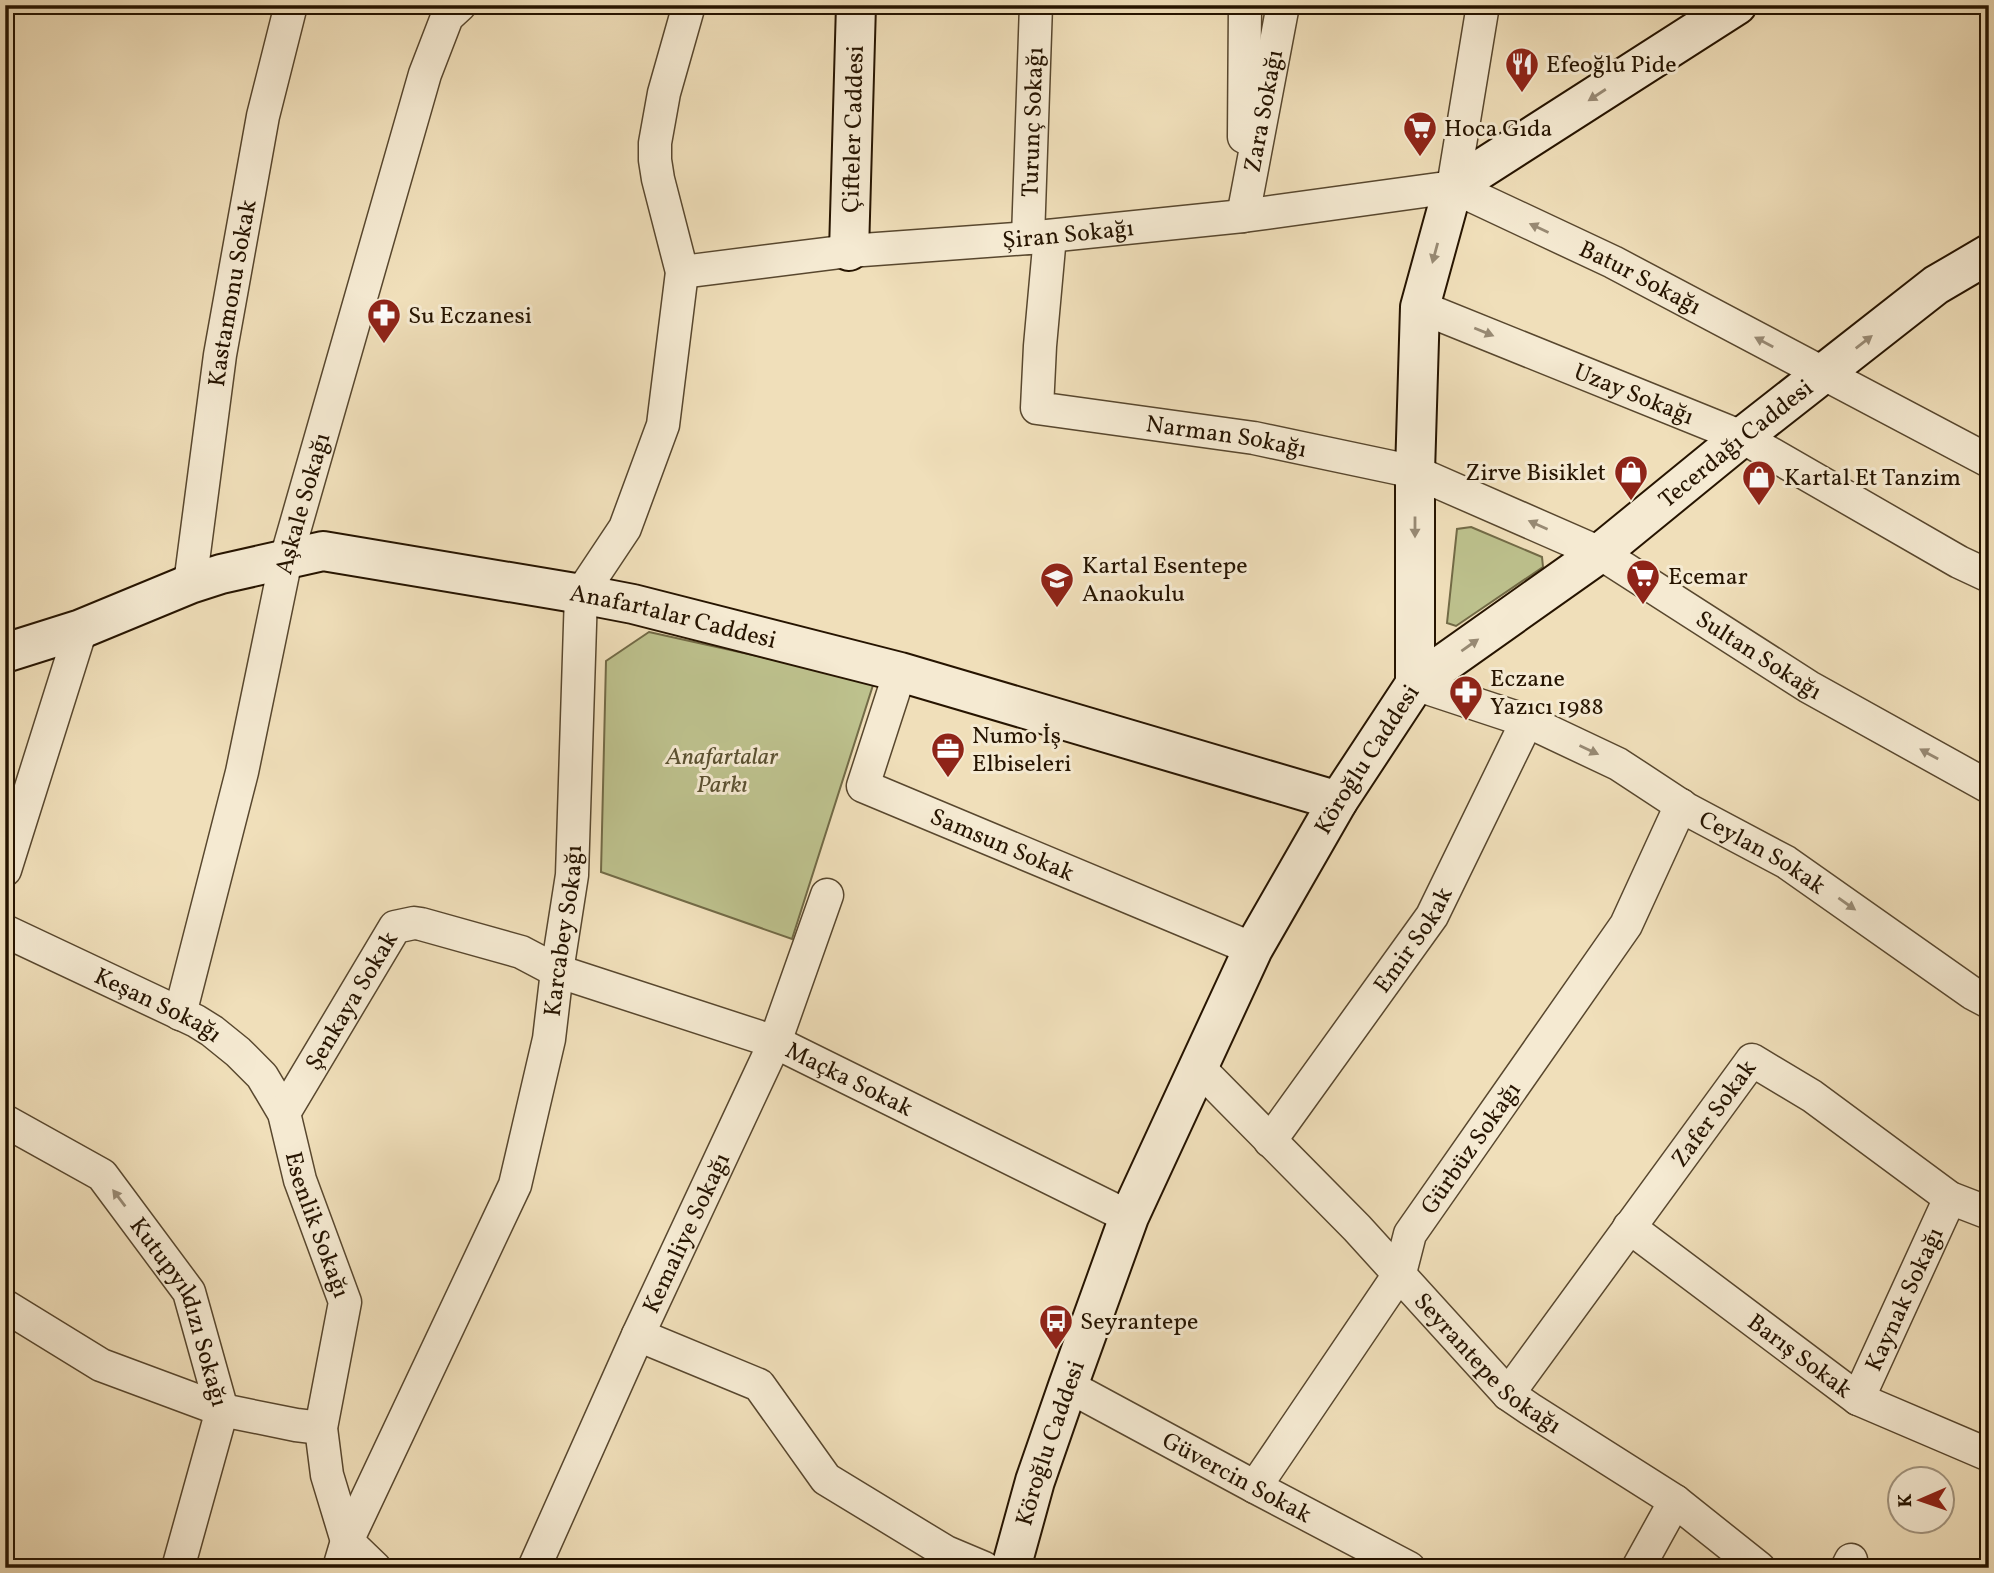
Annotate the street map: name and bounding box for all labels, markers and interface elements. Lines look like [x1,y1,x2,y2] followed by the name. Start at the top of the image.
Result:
[835,45,874,213] street label: Çifteler Caddesi
[1503,45,1541,94] restaurant icon: Efeoğlu Pide
[1014,46,1054,198] street label: Turunç Sokağı
[1237,47,1293,175] street label: Zara Sokağı
[1546,49,1677,83] place label: Efeoğlu Pide
[1587,88,1607,101] one-way arrow
[1401,109,1439,158] supermarket icon: Hoca Gıda
[1444,113,1553,147] place label: Hoca Gıda
[201,197,267,389] street label: Kastamonu Sokak
[1001,212,1136,259] street label: Şiran Sokağı
[1529,222,1550,233] one-way arrow
[1573,233,1707,325] street label: Batur Sokağı
[1430,242,1440,263] one-way arrow
[365,296,403,345] pharmacy icon: Su Eczanesi
[408,300,532,334] place label: Su Eczanesi
[1473,327,1494,338] one-way arrow
[1855,335,1873,350] one-way arrow
[1754,336,1774,348] one-way arrow
[1568,356,1699,435] street label: Uzay Sokağı
[1652,372,1821,517] street label: Tecerdağı Caddesi
[1144,408,1310,468] street label: Narman Sokağı
[268,429,340,578] street label: Aşkale Sokağı
[1612,453,1650,502] shop icon: Zirve Bisiklet
[1465,457,1606,491] place label: Zirve Bisiklet
[1740,458,1778,507] shop icon: Kartal Et Tanzim
[1784,462,1961,496] place label: Kartal Et Tanzim
[1409,516,1421,538] one-way arrow
[1527,520,1548,531] one-way arrow
[1082,550,1248,612] place label: Kartal Esentepe Anaokulu
[1624,557,1662,606] supermarket icon: Ecemar
[1038,560,1076,609] school or university icon: Kartal Esentepe Anaokulu
[1668,561,1748,595] place label: Ecemar
[567,577,780,659] street label: Anafartalar Caddesi
[1688,604,1827,710] street label: Sultan Sokağı
[1461,638,1480,652] one-way arrow
[1490,663,1604,725] place label: Eczane Yazıcı 1988
[1447,673,1485,722] pharmacy icon: Eczane Yazıcı 1988
[1307,679,1429,841] street label: Köroğlu Caddesi
[972,720,1071,782] place label: Numo İş Elbiseleri
[929,730,967,779] office icon: Numo İş Elbiseleri
[665,741,779,803] park label: Anafartalar Parkı
[1579,744,1599,756] one-way arrow
[1919,748,1939,760] one-way arrow
[924,801,1079,891] street label: Samsun Sokak
[1692,804,1832,904] street label: Ceylan Sokak
[537,845,592,1018] street label: Karcabey Sokağı
[1367,882,1462,1001] street label: Emir Sokak
[1838,897,1856,911] one-way arrow
[298,925,408,1078] street label: Şenkaya Sokak
[88,960,229,1052] street label: Keşan Sokağı
[779,1035,918,1126] street label: Maçka Sokak
[1664,1053,1766,1175] street label: Zafer Sokak
[1414,1076,1530,1222] street label: Gürbüz Sokağı
[275,1148,357,1303] street label: Esenlik Sokağı
[635,1148,740,1319] street label: Kemaliye Sokağı
[112,1189,126,1207] one-way arrow
[120,1211,235,1411] street label: Kutupyıldızı Sokağı
[1858,1222,1953,1377] street label: Kaynak Sokağı
[1405,1286,1567,1444] street label: Seyrantepe Sokağı
[1037,1302,1075,1351] bus stop icon: Seyrantepe
[1080,1306,1198,1340] place label: Seyrantepe
[1739,1307,1858,1408] street label: Barış Sokak
[1008,1356,1095,1530] street label: Köroğlu Caddesi
[1155,1425,1317,1533] street label: Güvercin Sokak
[1885,1464,1955,1534] north arrow
[1893,1493,1919,1508] text: K

